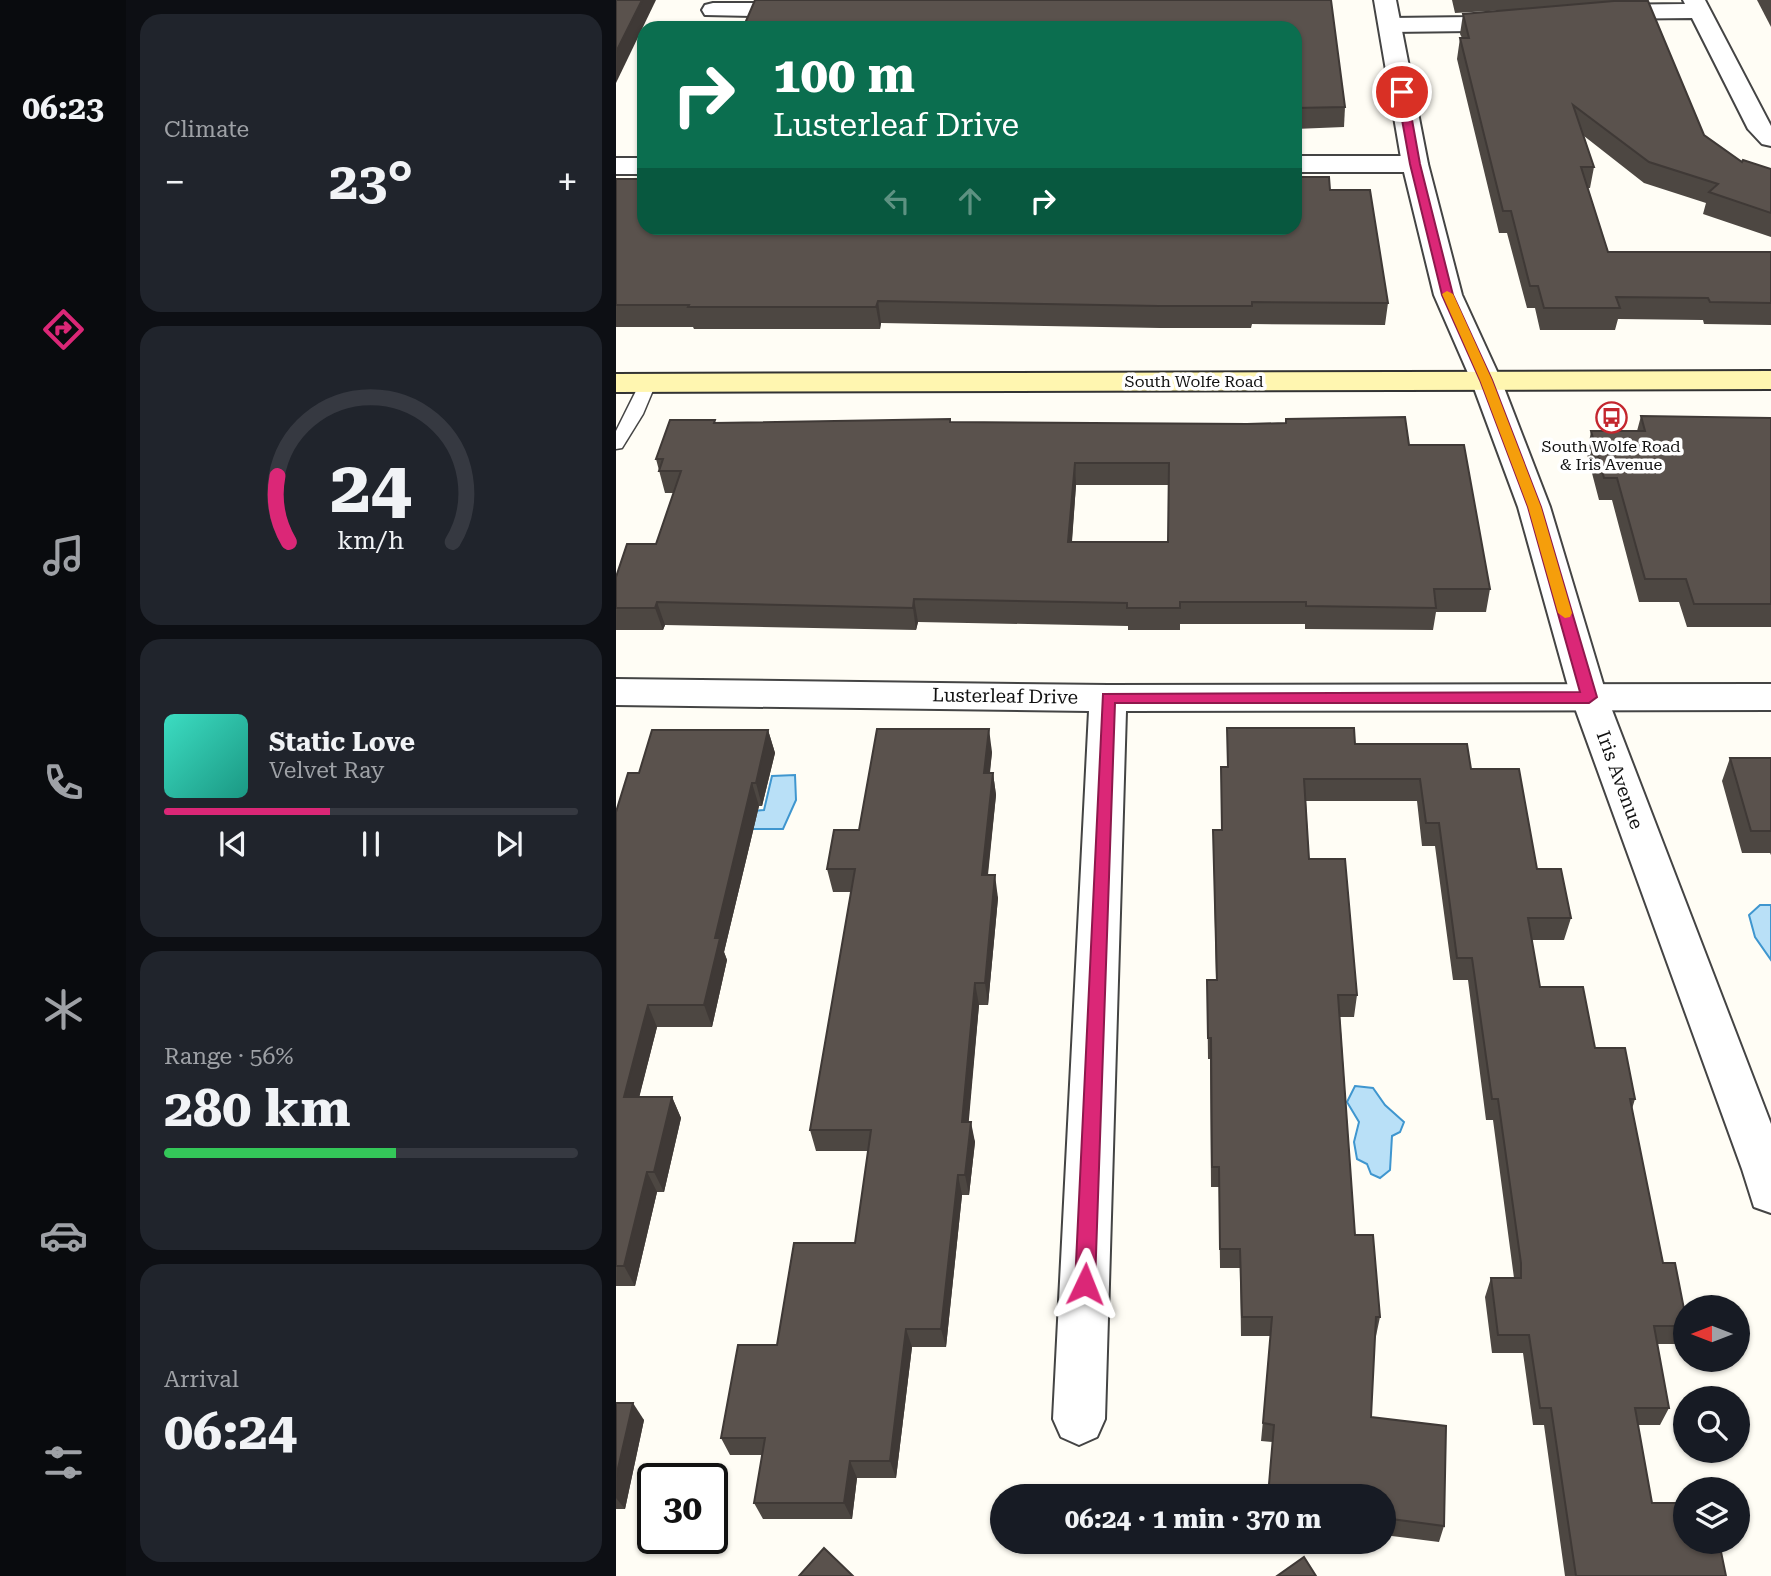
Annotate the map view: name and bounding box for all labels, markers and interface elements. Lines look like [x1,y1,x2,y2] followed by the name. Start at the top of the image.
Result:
[773,47,915,104] text: 100 m
[658,49,749,140] icon: right
[1372,62,1432,122] pin
[1383,73,1421,111] icon: arrive
[22,89,104,127] text: 06:23
[773,106,1019,144] text: Lusterleaf Drive
[164,116,249,143] text: Climate
[329,151,413,212] text: 23°
[164,160,185,204] text: −
[557,160,578,204] text: +
[878,182,916,220] icon: left
[951,182,989,220] icon: ahead
[1024,182,1062,220] icon: right
[39,305,88,354] icon: directions
[1124,372,1264,391] street label: South Wolfe Road
[1594,400,1628,434] bus stop icon: South Wolfe Road & Iris Avenue
[1541,437,1681,474] place label: South Wolfe Road & Iris Avenue
[330,445,412,530] text: 24
[338,525,404,554] text: km/h
[39,531,88,580] icon: music
[932,683,1078,709] street label: Lusterleaf Drive
[269,727,415,757] text: Static Love
[1592,728,1648,832] street label: Iris Avenue
[269,757,384,784] text: Velvet Ray
[39,758,88,807] icon: phone
[214,825,252,863] icon: previous
[352,825,390,863] icon: pause
[490,825,528,863] icon: next
[39,985,88,1034] icon: climate
[164,1043,293,1070] text: Range · 56%
[164,1078,351,1139] text: 280 km
[39,1211,88,1260] icon: car
[1048,1247,1122,1321] position arrow
[1673,1295,1750,1372] north arrow
[1673,1295,1750,1554] map controls
[164,1366,239,1393] text: Arrival
[1673,1386,1750,1463] button: search
[164,1401,297,1462] text: 06:24
[39,1438,88,1487] icon: filters
[637,1463,728,1554] speed limit sign: 30
[1673,1477,1750,1554] button: layers
[1065,1504,1321,1534] text: 06:24 · 1 min · 370 m

